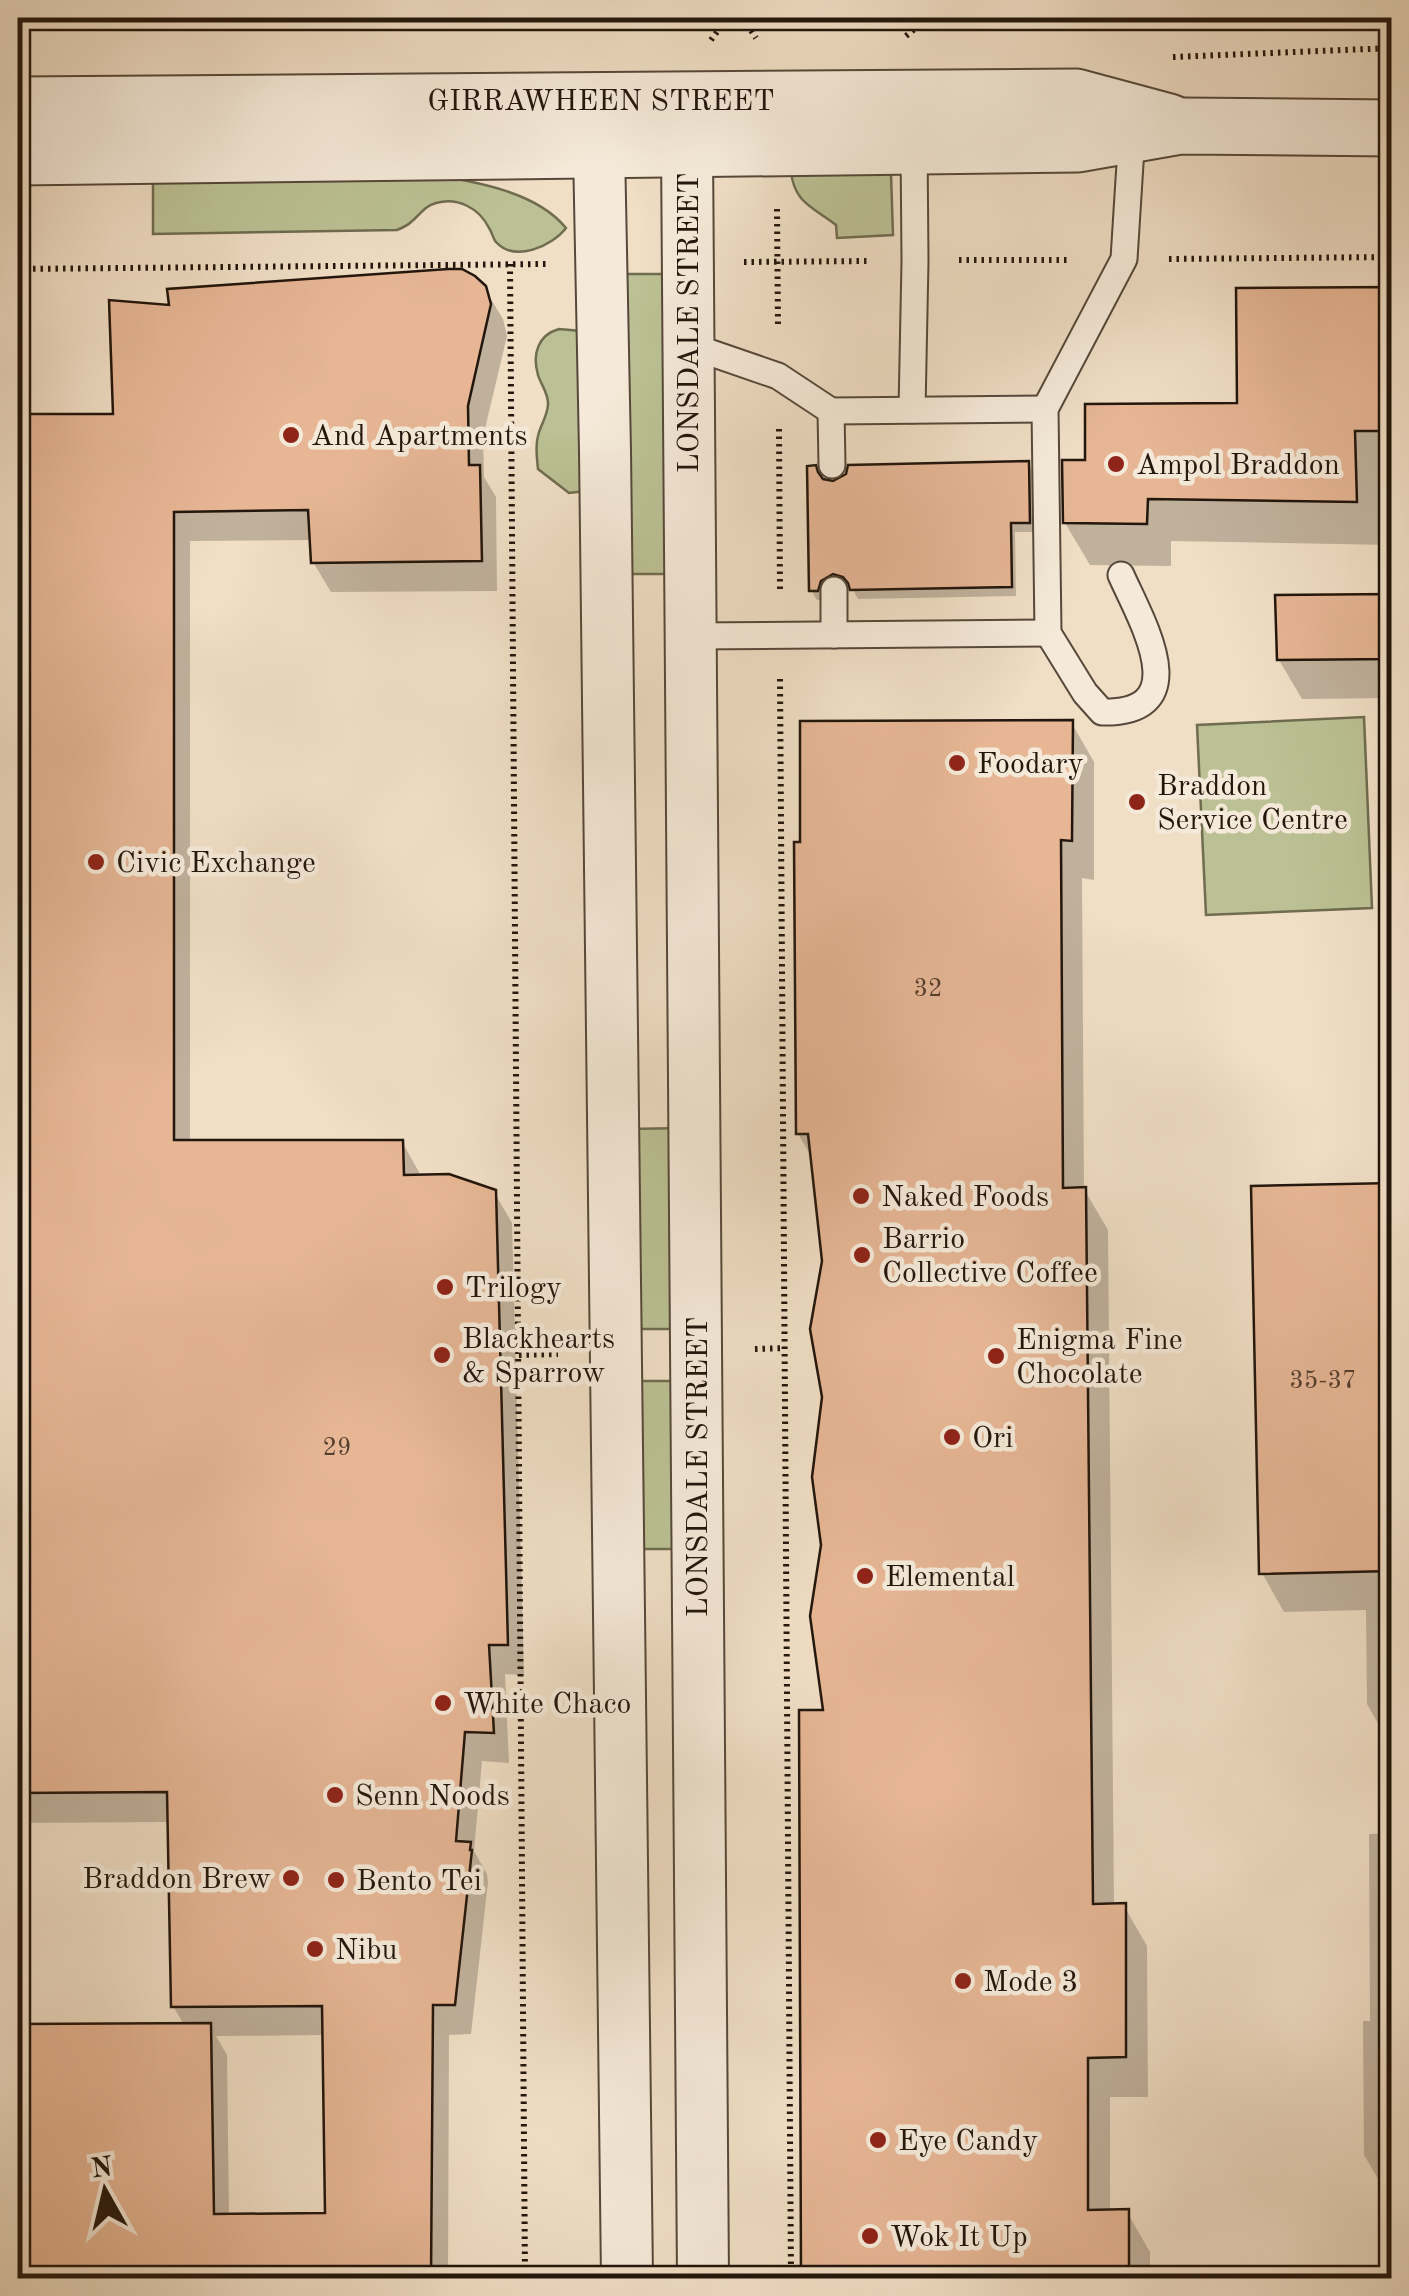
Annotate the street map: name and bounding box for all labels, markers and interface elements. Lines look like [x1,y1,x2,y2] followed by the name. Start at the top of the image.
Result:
[427,87,775,117] street label: GIRRAWHEEN STREET
[675,173,705,473] street label: LONSDALE STREET
[311,422,528,452] place label: And Apartments
[280,424,302,446] marker: And Apartments
[1136,451,1340,481] place label: Ampol Braddon
[1105,453,1127,475] marker: Ampol Braddon
[977,750,1084,780] place label: Foodary
[946,752,968,774] marker: Foodary
[1157,772,1348,836] place label: Braddon Service Centre
[1126,791,1148,813] marker: Braddon Service Centre
[116,849,316,879] place label: Civic Exchange
[85,851,107,873] marker: Civic Exchange
[913,977,943,1002] house number: 32
[881,1183,1049,1213] place label: Naked Foods
[850,1185,872,1207] marker: Naked Foods
[882,1225,1098,1289] place label: Barrio Collective Coffee
[851,1244,873,1266] marker: Barrio Collective Coffee
[465,1274,562,1304] place label: Trilogy
[434,1276,456,1298] marker: Trilogy
[684,1317,714,1617] street label: LONSDALE STREET
[462,1325,615,1389] place label: Blackhearts & Sparrow
[1016,1326,1183,1390] place label: Enigma Fine Chocolate
[431,1344,453,1366] marker: Blackhearts & Sparrow
[985,1345,1007,1367] marker: Enigma Fine Chocolate
[1289,1369,1357,1394] house number: 35-37
[972,1424,1013,1454] place label: Ori
[941,1426,963,1448] marker: Ori
[322,1436,352,1461] house number: 29
[885,1563,1015,1593] place label: Elemental
[854,1565,876,1587] marker: Elemental
[463,1690,631,1720] place label: White Chaco
[432,1692,454,1714] marker: White Chaco
[355,1782,510,1812] place label: Senn Noods
[324,1784,346,1806] marker: Senn Noods
[82,1865,271,1895] place label: Braddon Brew
[280,1867,302,1889] marker: Braddon Brew
[356,1867,482,1897] place label: Bento Tei
[325,1869,347,1891] marker: Bento Tei
[335,1936,398,1966] place label: Nibu
[304,1938,326,1960] marker: Nibu
[983,1968,1078,1998] place label: Mode 3
[952,1970,974,1992] marker: Mode 3
[898,2127,1038,2157] place label: Eye Candy
[867,2129,889,2151] marker: Eye Candy
[55,2141,155,2241] north arrow
[89,2154,115,2185] text: N
[890,2223,1028,2253] place label: Wok It Up
[859,2225,881,2247] marker: Wok It Up

